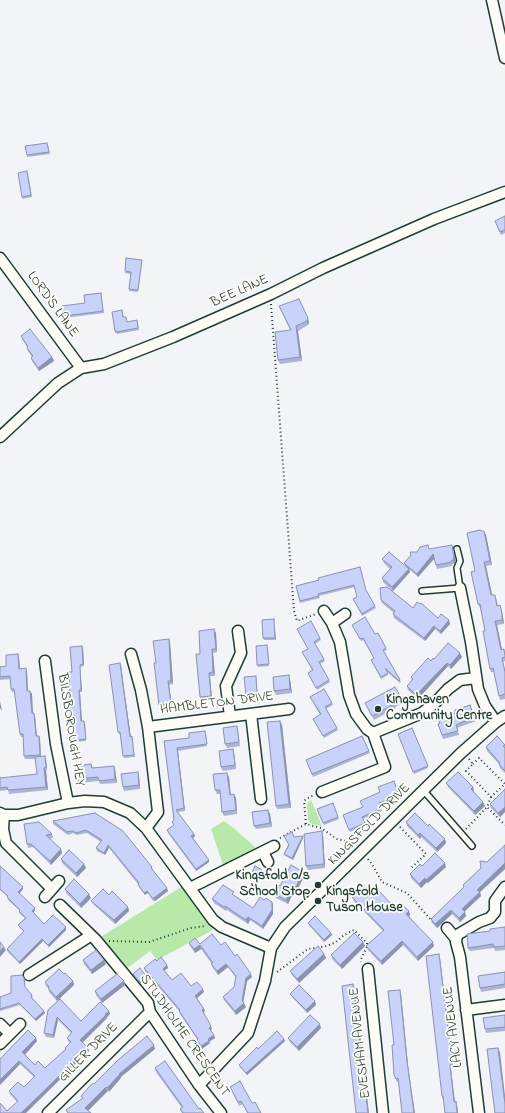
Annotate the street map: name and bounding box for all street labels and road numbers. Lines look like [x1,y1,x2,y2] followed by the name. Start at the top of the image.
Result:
[23,269,81,341] street label: LORD'S LANE
[208,272,272,312] street label: BEE LANE
[53,672,87,788] street label: BILSBOROUGH HEY
[159,689,275,719] street label: HAMBLETON DRIVE
[326,781,414,869] street label: KINGSFOLD DRIVE
[135,972,233,1100] street label: STUDHOLME CRESCENT
[441,985,467,1069] street label: LACY AVENUE
[347,987,375,1099] street label: EVESHAM AVENUE
[56,1020,122,1086] street label: GILLER DRIVE

